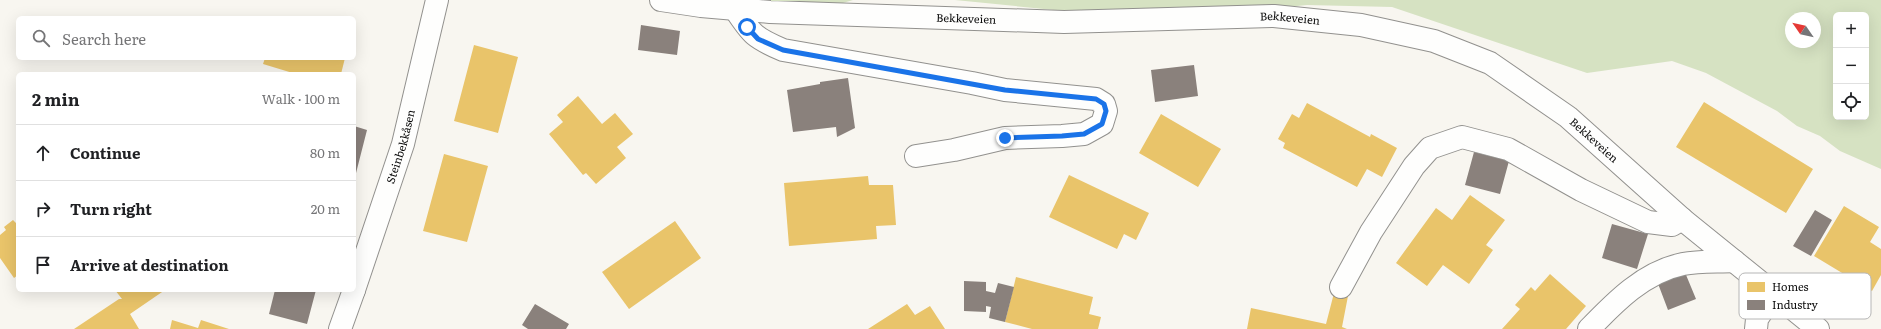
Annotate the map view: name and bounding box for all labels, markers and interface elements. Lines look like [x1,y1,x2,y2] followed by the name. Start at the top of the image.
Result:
[1260,7,1321,28] street label: Bekkeveien
[936,9,997,27] street label: Bekkeveien
[1785,12,1821,48] north arrow
[1833,12,1869,120] map controls
[1833,12,1869,48] button: +
[16,16,356,60] search box
[738,18,756,36] route start
[30,27,52,49] icon: search
[62,27,146,50] text: Search here
[1833,48,1869,84] button: −
[1833,84,1869,120] button: locate
[32,86,80,111] text: 2 min
[262,89,340,108] text: Walk · 100 m
[381,108,418,185] street label: Steinbekkåsen
[1567,113,1622,165] street label: Bekkeveien
[996,129,1014,147] route end
[70,141,140,164] text: Continue
[32,142,54,164] icon: ahead
[310,143,340,162] text: 80 m
[70,197,152,220] text: Turn right
[32,198,54,220] icon: right
[311,199,340,218] text: 20 m
[70,253,229,276] text: Arrive at destination
[32,254,54,276] icon: arrive
[1739,273,1871,319] legend
[1772,278,1809,294] text: Homes
[1772,296,1819,312] text: Industry

